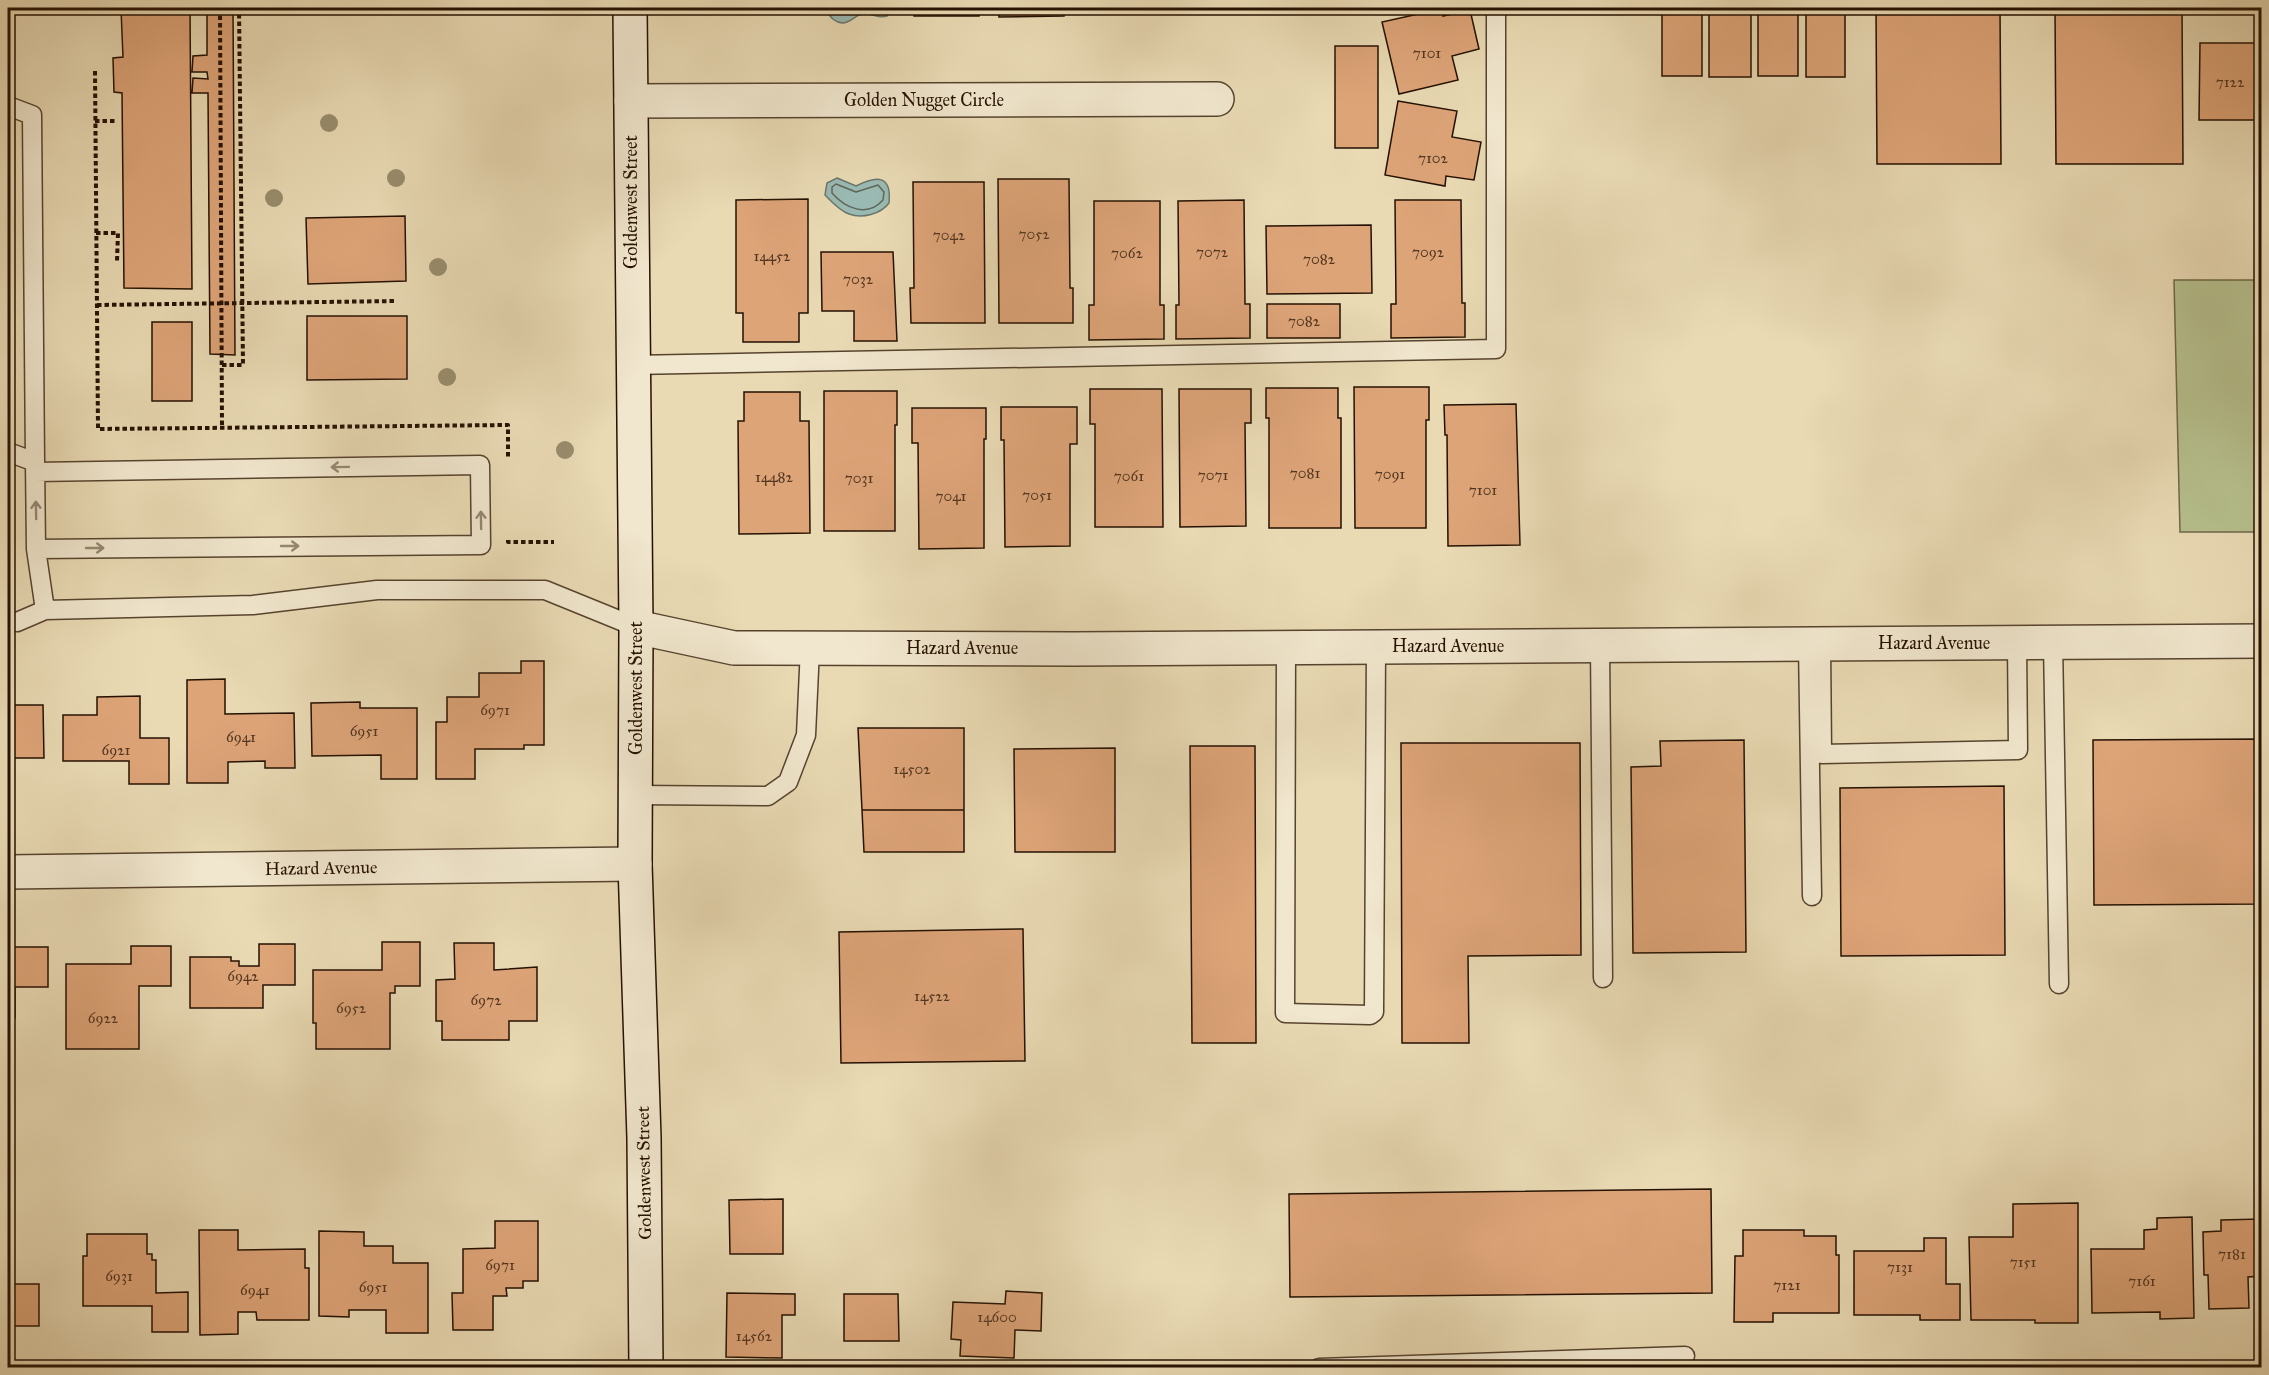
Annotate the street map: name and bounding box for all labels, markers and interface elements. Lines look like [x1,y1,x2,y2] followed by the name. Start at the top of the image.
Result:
[1413,44,1441,62] house number: 7101
[2216,73,2245,91] house number: 7122
[844,89,1004,112] street label: Golden Nugget Circle
[620,134,642,269] street label: Goldenwest Street
[1418,149,1449,167] house number: 7102
[1018,225,1050,243] house number: 7052
[933,226,966,244] house number: 7042
[1196,243,1229,261] house number: 7072
[1412,243,1445,261] house number: 7092
[1111,244,1144,262] house number: 7062
[753,247,791,265] house number: 14452
[1303,250,1336,268] house number: 7082
[843,270,874,288] house number: 7032
[1288,312,1321,330] house number: 7082
[331,461,351,473] one-way arrow
[1290,464,1320,482] house number: 7081
[1375,465,1405,483] house number: 7091
[1198,466,1228,484] house number: 7071
[1114,467,1144,485] house number: 7061
[755,468,794,486] house number: 14482
[845,469,873,487] house number: 7031
[1469,481,1497,499] house number: 7101
[1022,486,1052,504] house number: 7051
[935,487,967,505] house number: 7041
[30,500,41,520] one-way arrow
[475,511,487,531] one-way arrow
[279,541,299,552] one-way arrow
[84,542,104,554] one-way arrow
[625,620,647,755] street label: Goldenwest Street
[1878,632,1990,654] street label: Hazard Avenue
[1392,635,1504,657] street label: Hazard Avenue
[906,637,1018,659] street label: Hazard Avenue
[480,701,510,719] house number: 6971
[350,722,378,740] house number: 6951
[226,728,256,746] house number: 6941
[101,741,131,759] house number: 6921
[893,760,931,778] house number: 14502
[264,856,378,880] street label: Hazard Avenue
[227,967,259,985] house number: 6942
[914,987,951,1005] house number: 14522
[470,991,502,1009] house number: 6972
[336,999,367,1017] house number: 6952
[88,1009,119,1027] house number: 6922
[632,1105,656,1240] street label: Goldenwest Street
[2218,1245,2246,1263] house number: 7181
[2010,1253,2036,1271] house number: 7151
[485,1256,515,1274] house number: 6971
[1887,1258,1913,1276] house number: 7131
[105,1267,133,1285] house number: 6931
[2128,1272,2156,1290] house number: 7161
[1773,1276,1801,1294] house number: 7121
[359,1278,387,1296] house number: 6951
[240,1281,270,1299] house number: 6941
[977,1308,1017,1326] house number: 14600
[736,1327,773,1345] house number: 14562

